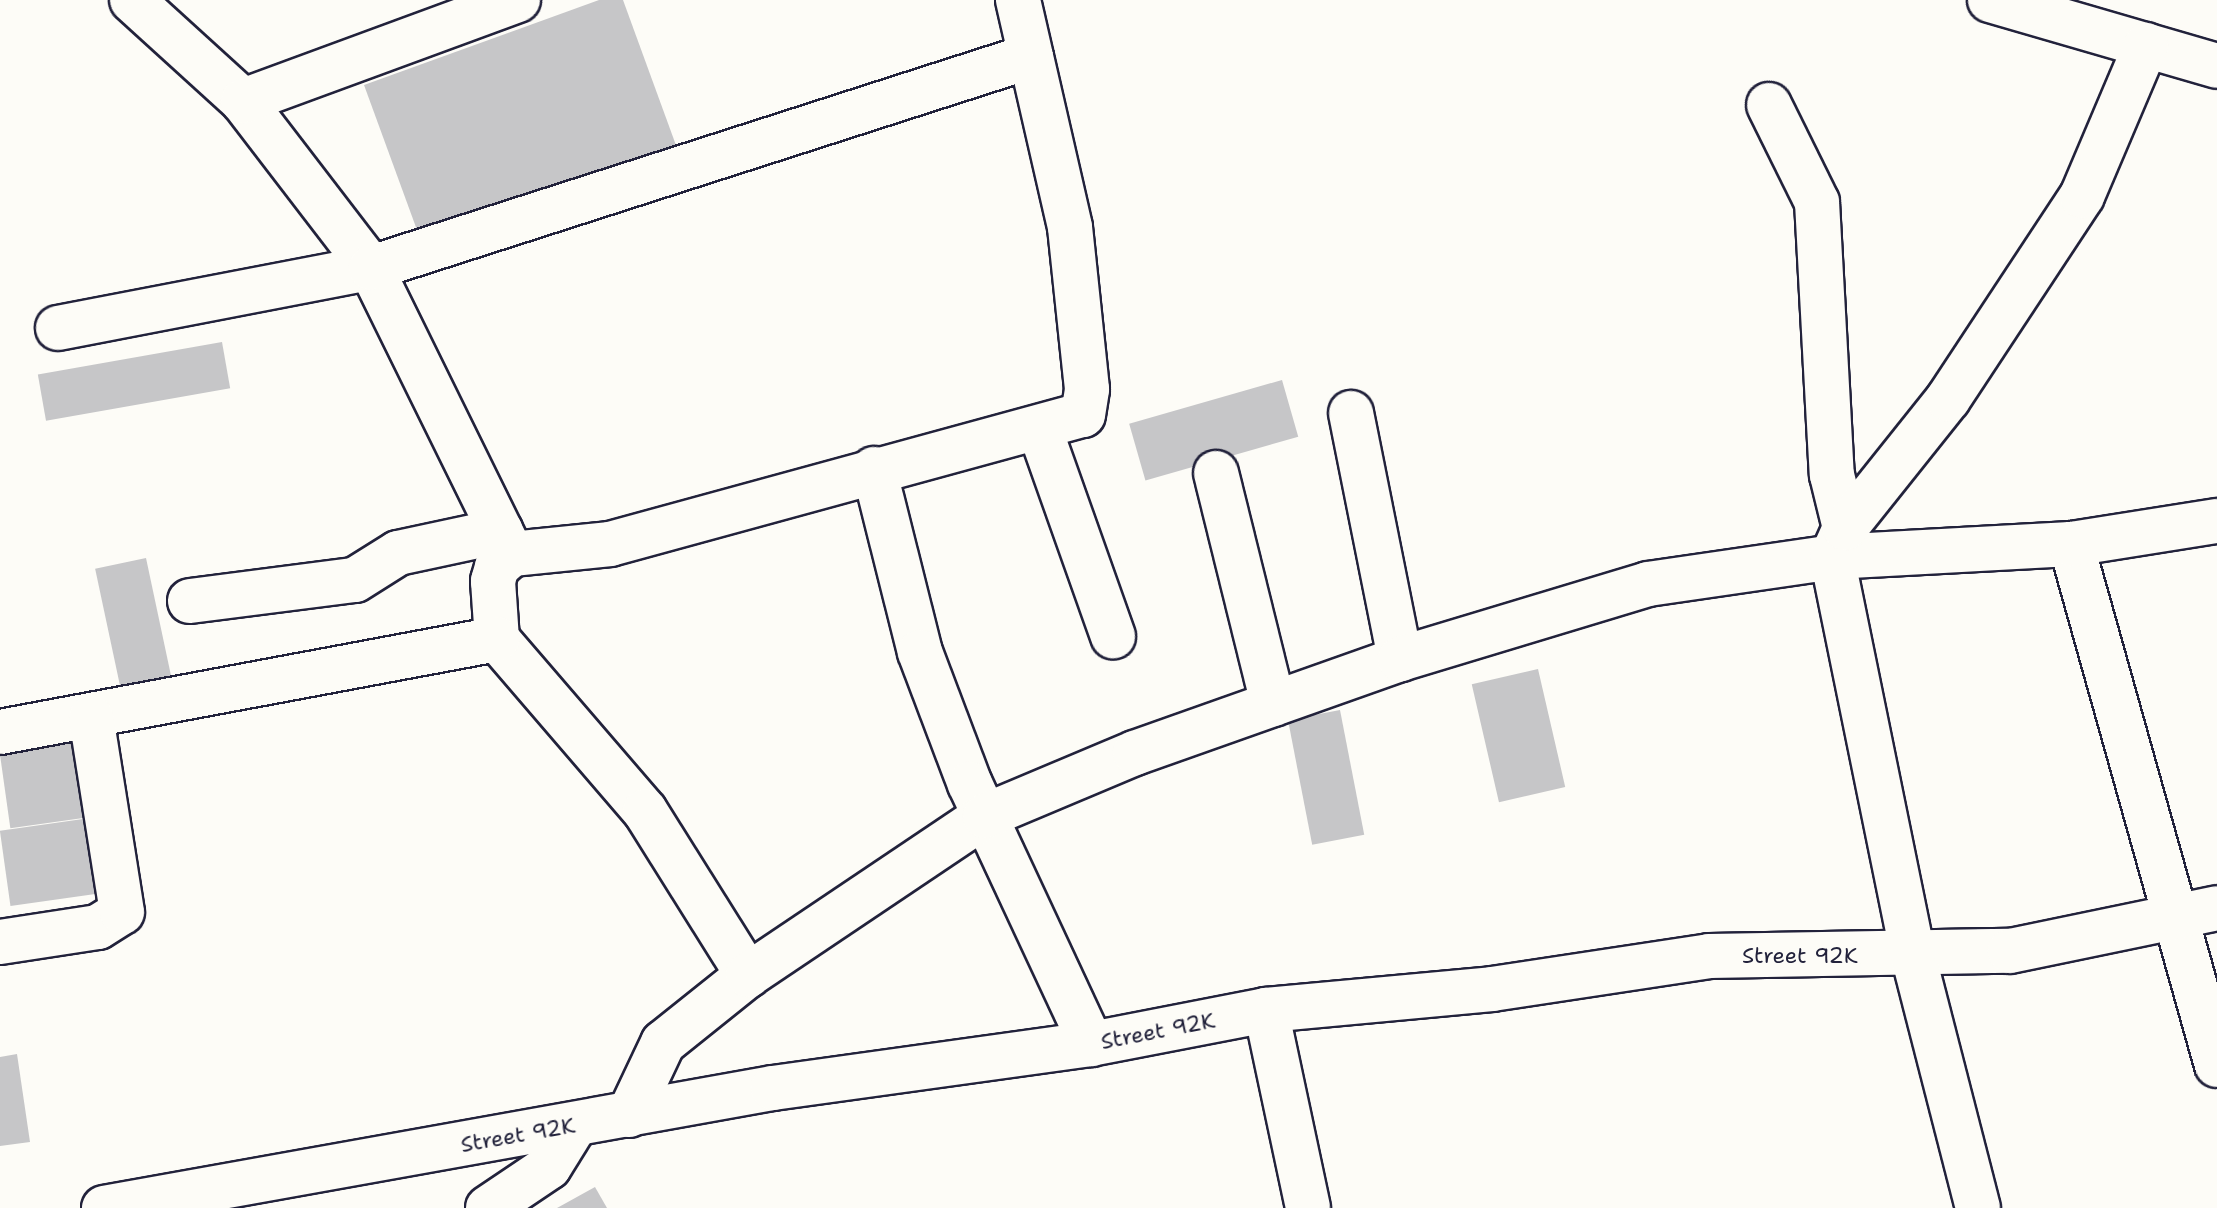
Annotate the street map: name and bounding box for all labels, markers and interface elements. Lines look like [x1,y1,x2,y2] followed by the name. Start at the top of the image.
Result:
[1742,943,1858,969] street label: Street 92K
[1099,1007,1217,1055] street label: Street 92K
[459,1112,577,1158] street label: Street 92K

